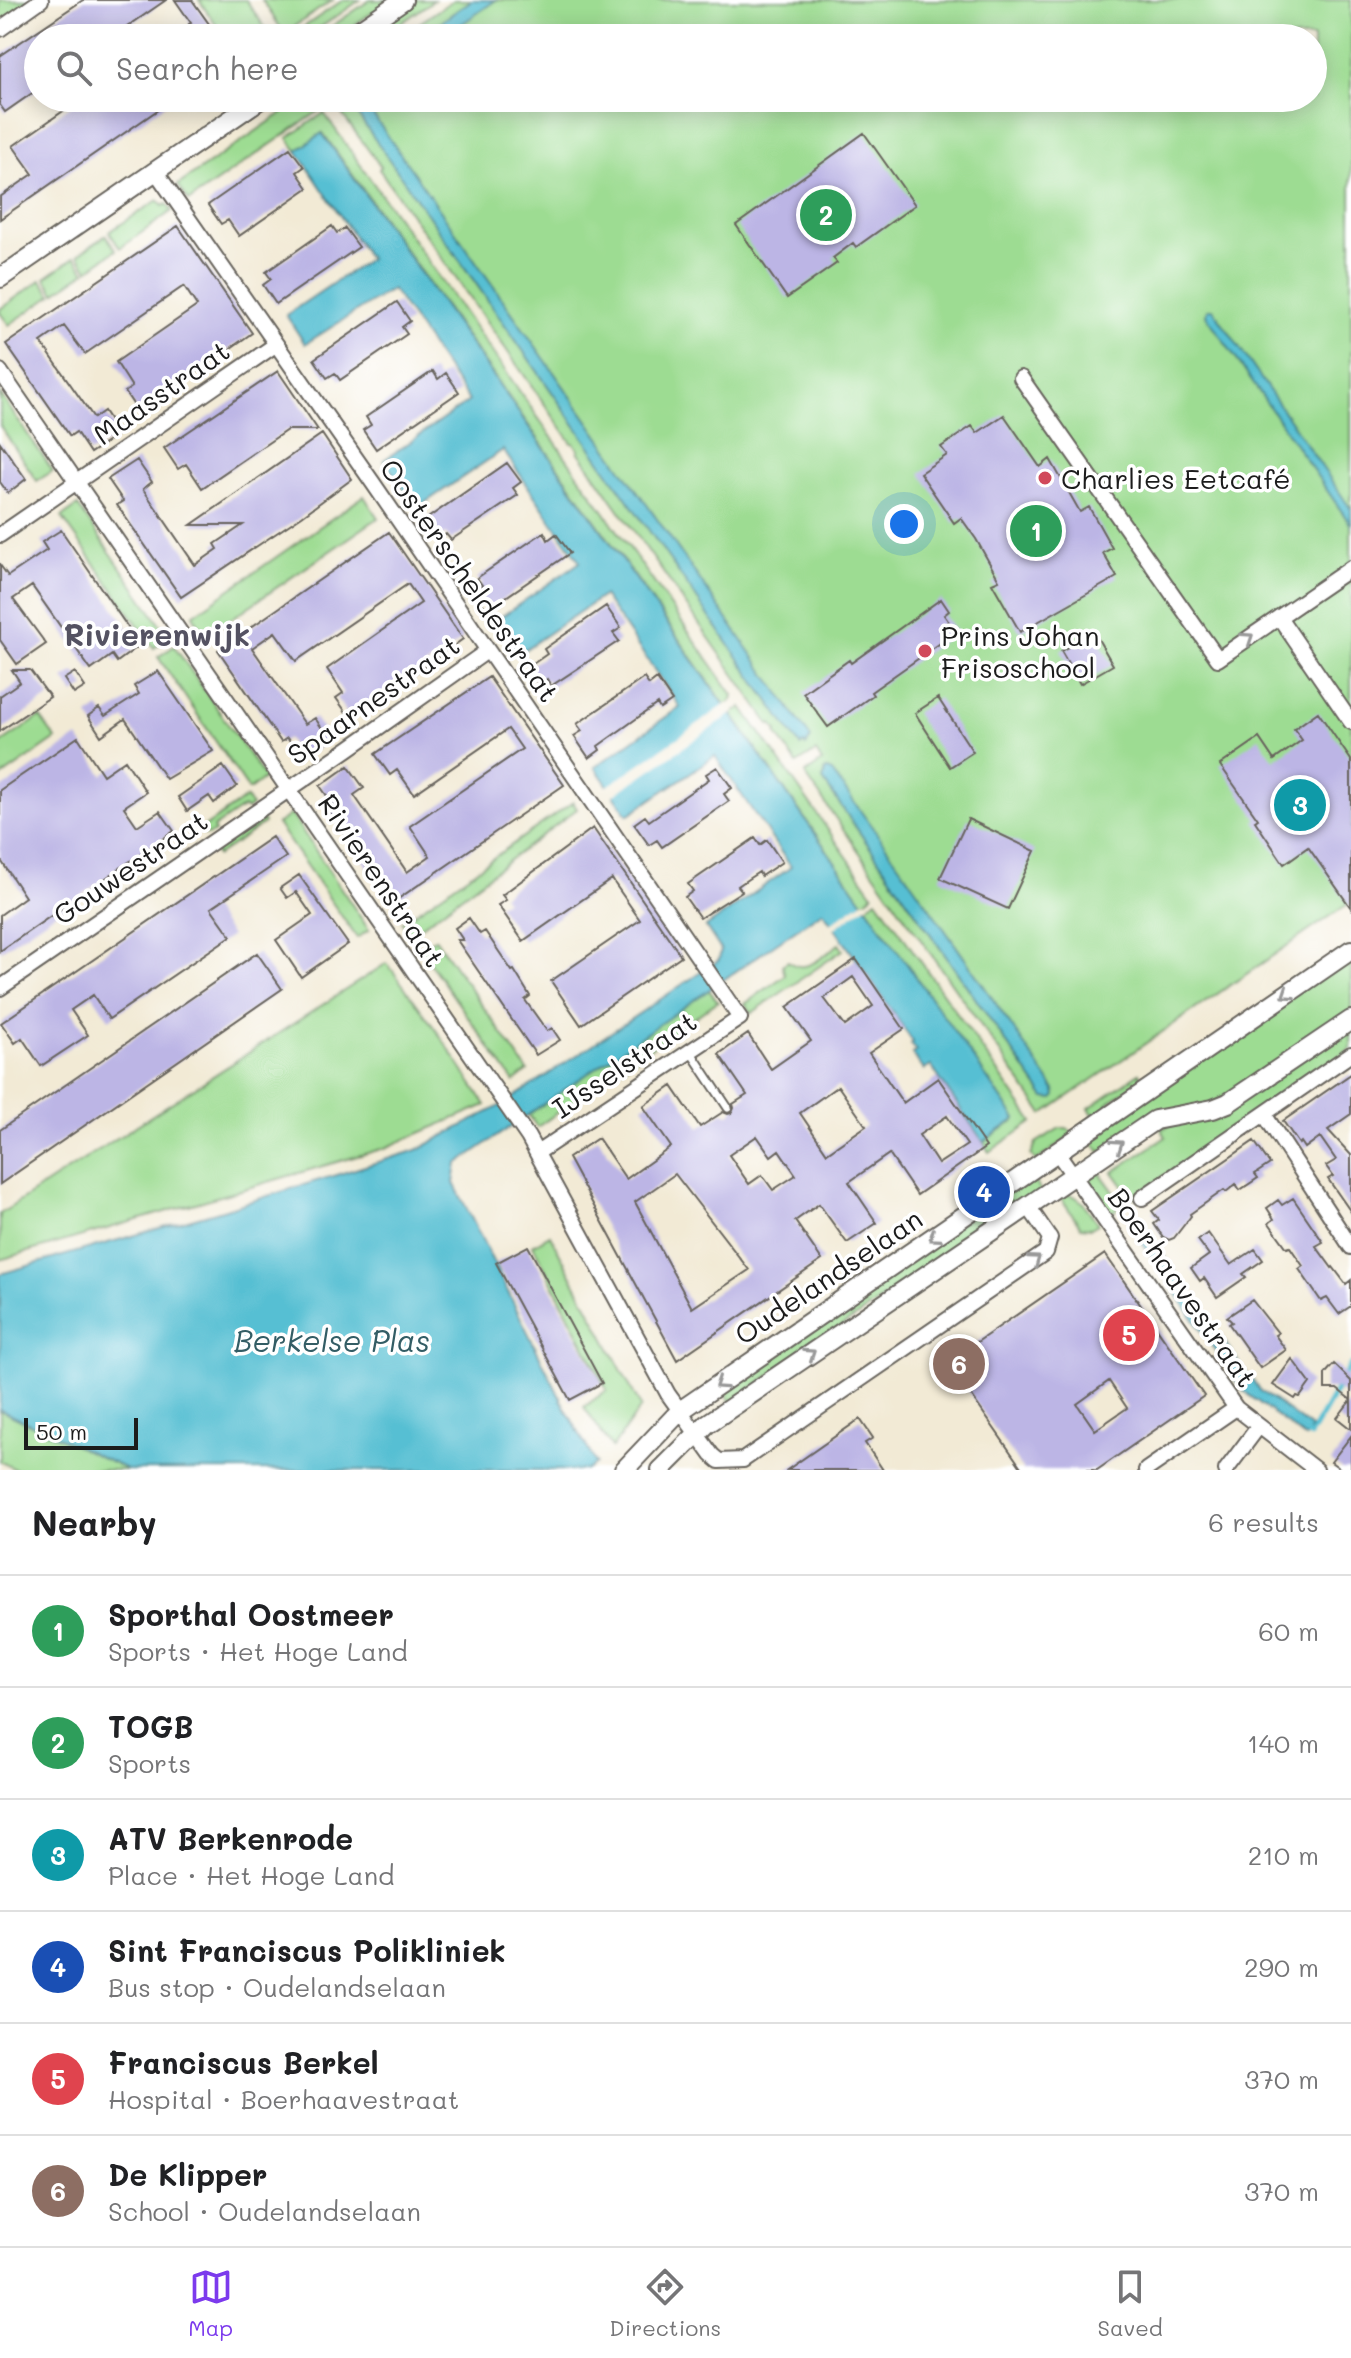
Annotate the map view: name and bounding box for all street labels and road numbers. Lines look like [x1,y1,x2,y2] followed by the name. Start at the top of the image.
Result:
[86,332,236,452] street label: Maasstraat
[372,451,568,709] street label: Oosterscheldestraat
[280,626,466,772] street label: Spaarnestraat
[311,786,453,974] street label: Rivierenstraat
[46,802,214,932] street label: Gouwestraat
[545,1003,703,1125] street label: IJsselstraat
[1101,1180,1265,1394] street label: Boerhaavestraat
[727,1200,929,1352] street label: Oudelandselaan

